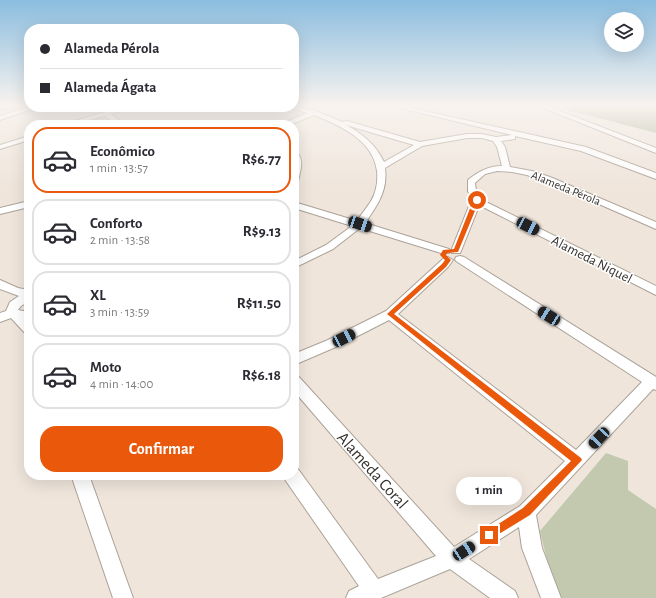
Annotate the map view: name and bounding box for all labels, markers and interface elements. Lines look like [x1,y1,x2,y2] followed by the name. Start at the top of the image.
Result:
[604,12,644,52] map controls
[604,12,644,52] button: layers
[64,41,159,56] text: Alameda Pérola
[64,80,157,95] text: Alameda Ágata
[42,142,78,178] icon: car
[90,144,155,159] text: Econômico
[242,152,281,167] text: R$6.77
[90,162,148,175] text: 1 min · 13:57
[530,169,603,208] street label: Alameda Pérola
[468,191,486,209] route start
[42,214,78,250] icon: car
[347,215,373,233] car
[515,215,541,237] car
[90,216,142,231] text: Conforto
[243,224,281,239] text: R$9.13
[90,234,150,247] text: 2 min · 13:58
[549,234,634,286] street label: Alameda Niquel
[42,286,78,322] icon: car
[90,288,106,303] text: XL
[237,296,281,311] text: R$11.50
[536,305,562,327] car
[90,306,149,319] text: 3 min · 13:59
[331,327,357,349] car
[42,358,78,394] icon: car
[90,360,122,375] text: Moto
[242,368,281,383] text: R$6.18
[90,378,153,391] text: 4 min · 14:00
[586,425,612,451] car
[40,426,283,472] button: Confirmar
[334,429,411,512] street label: Alameda Coral
[456,477,522,505] callout: 1 min
[475,484,503,497] text: 1 min
[480,526,498,544] route end
[451,539,477,563] car

